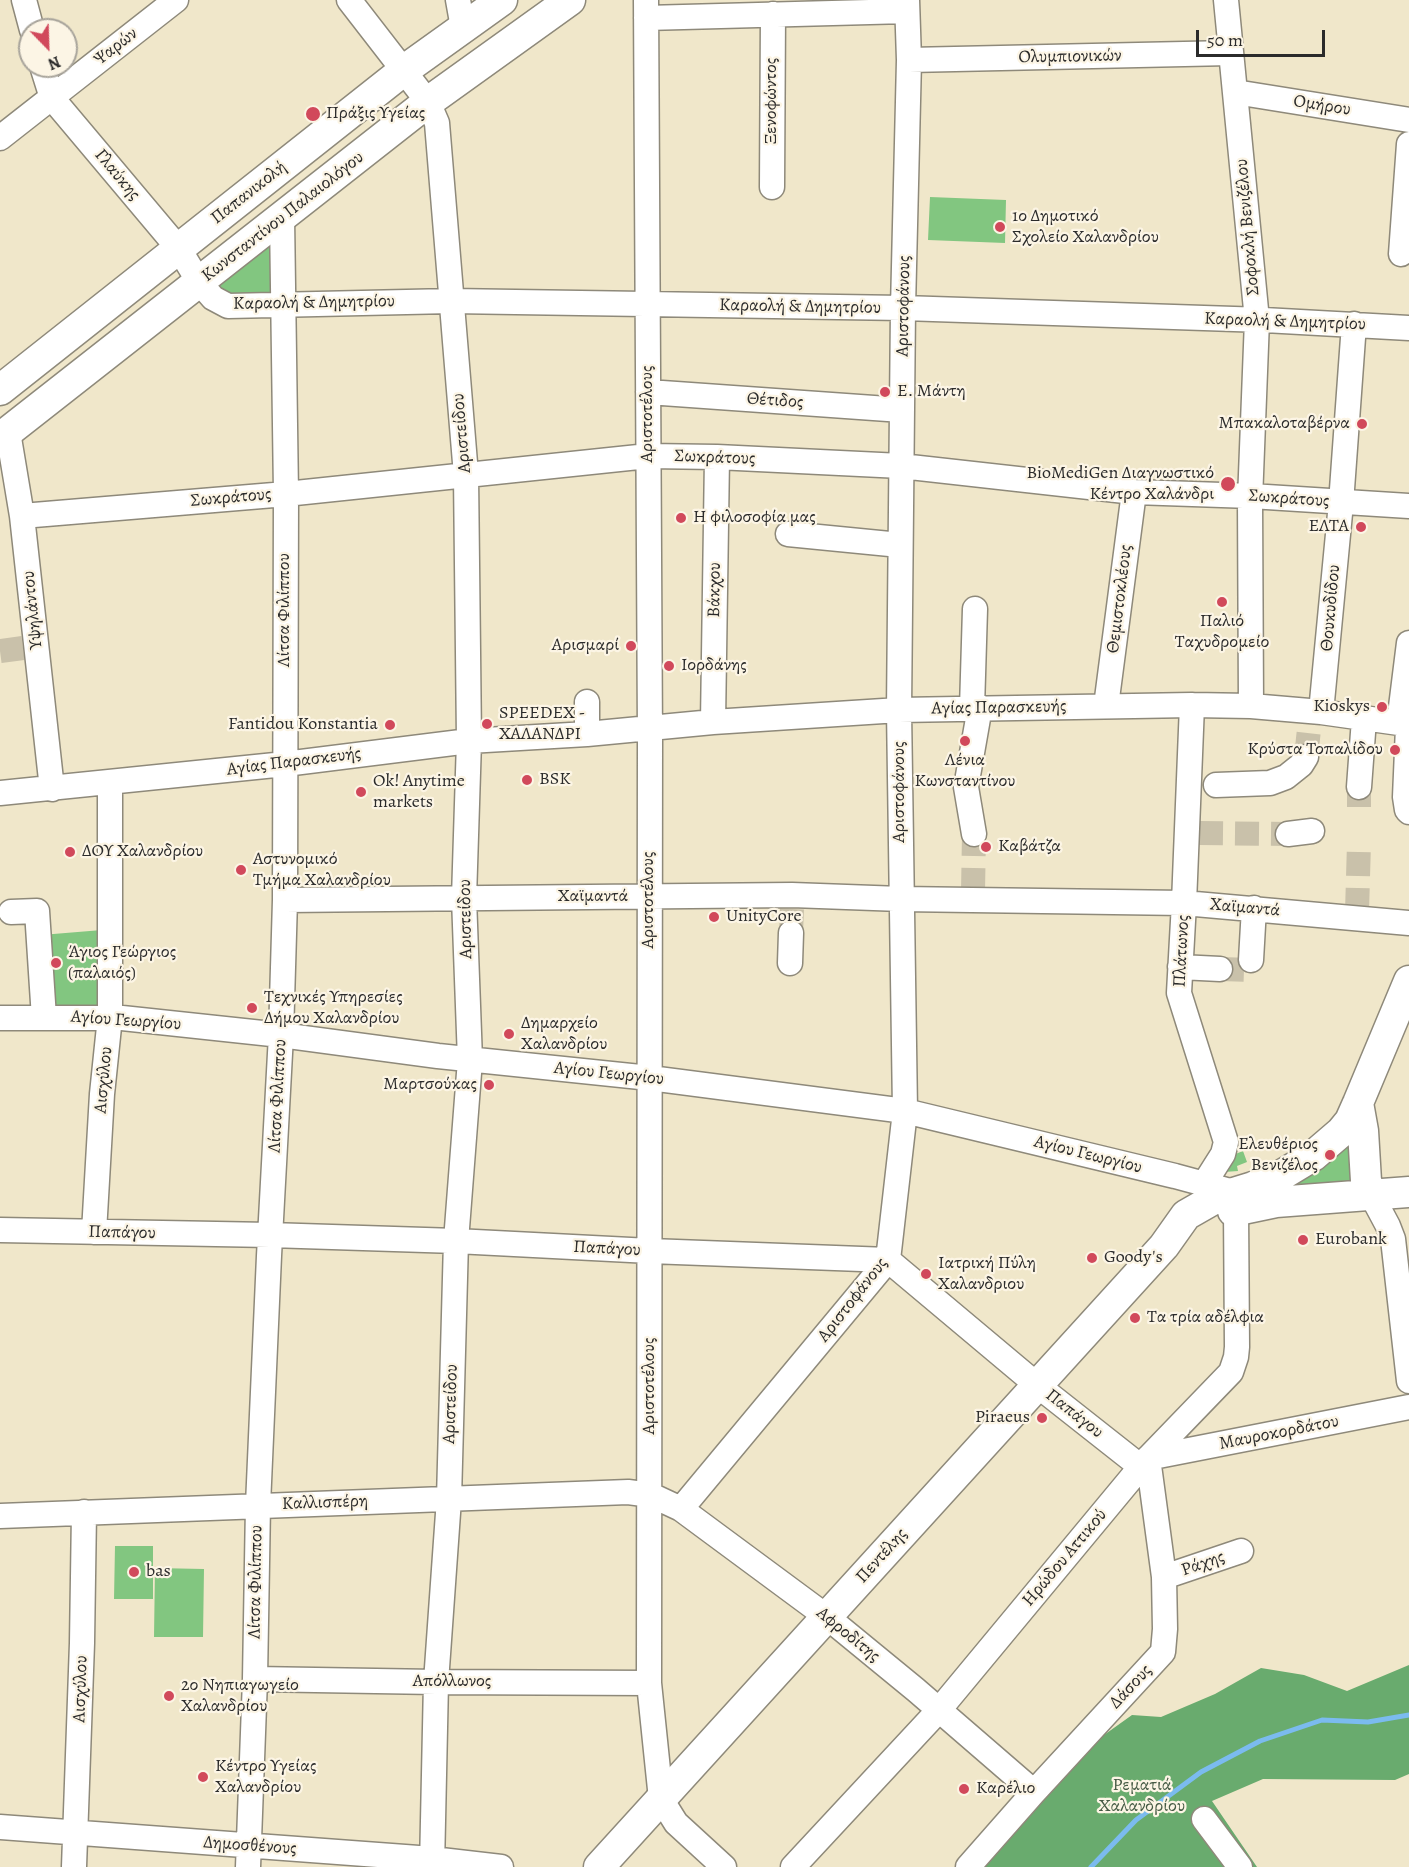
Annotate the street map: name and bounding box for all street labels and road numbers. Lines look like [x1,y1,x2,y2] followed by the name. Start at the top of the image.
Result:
[90,23,142,71] street label: Ψαρών
[1018,45,1122,69] street label: Ολυμπιονικών
[761,58,783,144] street label: Ξενοφώντος
[1292,91,1352,121] street label: Ομήρου
[89,145,145,205] street label: Γλαύκης
[198,147,368,287] street label: Κωνσταντίνου Παλαιολόγου
[207,157,291,229] street label: Παπανικολή
[1231,158,1265,296] street label: Σοφοκλή Βενιζέλου
[892,255,916,357] street label: Αριστοφάνους
[233,291,395,315] street label: Καραολή & Δημητρίου
[719,295,881,319] street label: Καραολή & Δημητρίου
[1204,308,1366,336] street label: Καραολή & Δημητρίου
[637,366,659,462] street label: Αριστοτέλους
[746,388,804,414] street label: Θέτιδος
[448,392,476,474] street label: Αριστείδου
[674,446,756,470] street label: Σωκράτους
[190,484,272,512] street label: Σωκράτους
[1248,485,1330,513] street label: Σωκράτους
[1103,543,1137,655] street label: Θεμιστοκλέους
[274,553,296,667] street label: Λίτσα Φιλίππου
[704,562,726,618] street label: Βάκχου
[1316,564,1346,652] street label: Θουκυδίδου
[18,570,48,650] street label: Υψηλάντου
[931,696,1067,720] street label: Αγίας Παρασκευής
[889,741,911,843] street label: Αριστοφάνους
[226,743,362,781] street label: Αγίας Παρασκευής
[638,852,660,948] street label: Αριστοτέλους
[455,879,477,959] street label: Αριστείδου
[558,886,628,908] street label: Χαϊμαντά
[1209,894,1281,922] street label: Χαϊμαντά
[1169,914,1195,988] street label: Πλάτωνος
[70,1006,182,1036] street label: Αγίου Γεωργίου
[264,1039,292,1153] street label: Λίτσα Φιλίππου
[90,1046,118,1114] street label: Αισχύλου
[553,1057,665,1091] street label: Αγίου Γεωργίου
[1032,1131,1144,1179] street label: Αγίου Γεωργίου
[88,1222,156,1244] street label: Παπάγου
[573,1236,641,1262] street label: Παπάγου
[813,1253,893,1347] street label: Αριστοφάνους
[639,1338,661,1434] street label: Αριστοτέλους
[439,1364,463,1444] street label: Αριστείδου
[1041,1385,1107,1443] street label: Παπάγου
[1217,1411,1341,1455] street label: Μαυροκορδάτου
[281,1491,369,1515] street label: Καλλισπέρη
[1018,1505,1112,1611] street label: Ηρώδου Αττικού
[852,1524,912,1588] street label: Πεντέλης
[244,1525,268,1639] street label: Λίτσα Φιλίππου
[1179,1547,1227,1581] street label: Ράχης
[812,1603,884,1667] street label: Αφροδίτης
[69,1655,93,1723] street label: Αισχύλου
[1105,1660,1157,1714] street label: Δάσους
[413,1671,491,1693] street label: Απόλλωνος
[203,1832,297,1860] street label: Δημοσθένους

